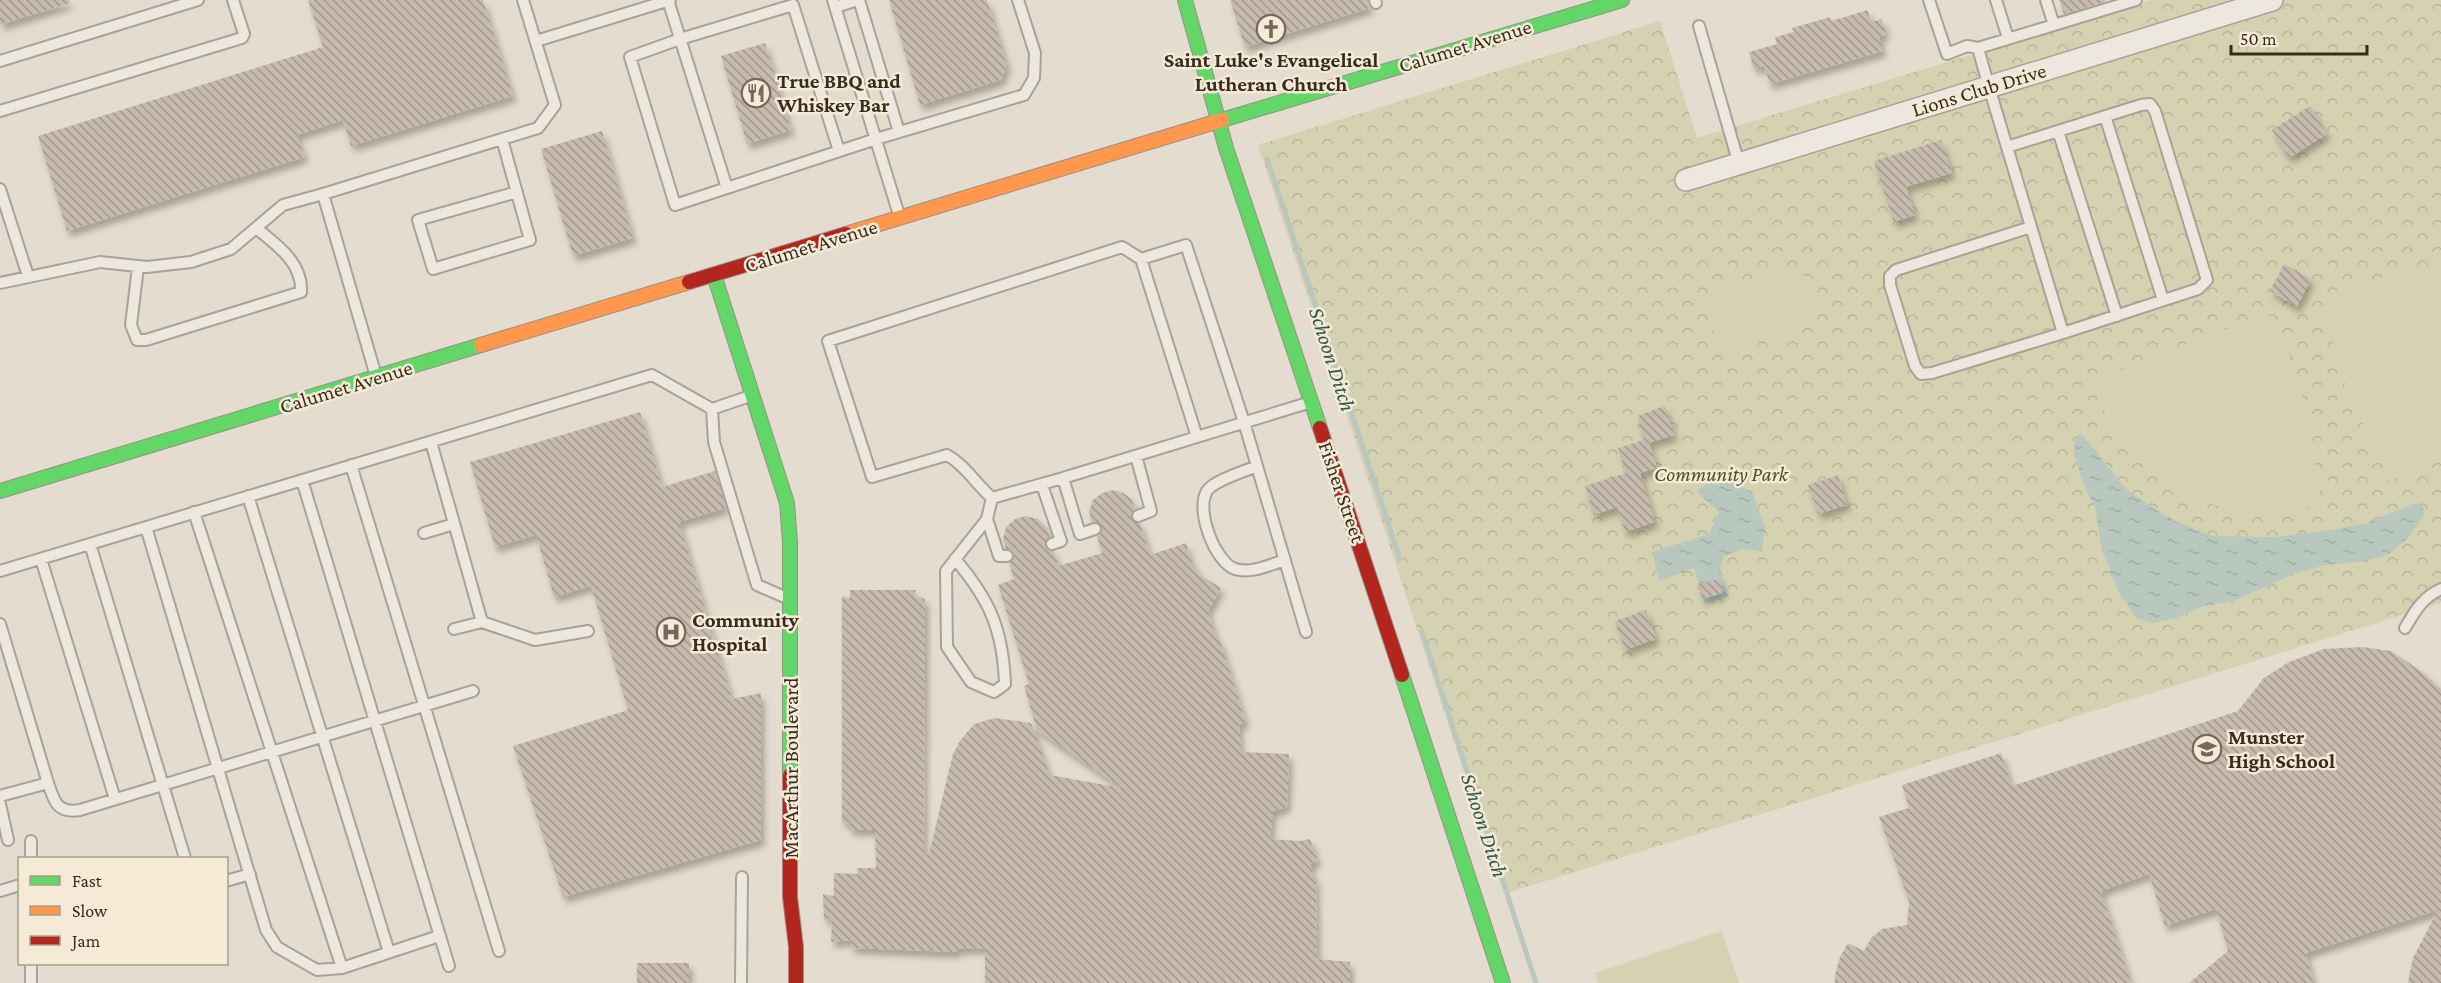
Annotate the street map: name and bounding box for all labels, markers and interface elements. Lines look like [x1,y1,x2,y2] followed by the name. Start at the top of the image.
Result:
[1255,13,1287,45] church icon: Saint Luke's Evangelical Lutheran Church
[1396,14,1534,78] street label: Calumet Avenue
[2231,18,2368,56] scale bar
[2240,29,2277,49] text: 50 m
[1164,48,1378,96] place label: Saint Luke's Evangelical Lutheran Church
[1909,58,2049,122] street label: Lions Club Drive
[776,69,901,117] place label: True BBQ and Whiskey Bar
[740,77,772,109] restaurant icon: True BBQ and Whiskey Bar
[742,214,880,278] street label: Calumet Avenue
[1304,304,1361,414] water label: Schoon Ditch
[277,355,415,419] street label: Calumet Avenue
[1314,438,1371,547] street label: Fisher Street
[1654,462,1789,486] park label: Community Park
[692,608,800,656] place label: Community Hospital
[655,616,687,648] hospital icon: Community Hospital
[779,677,803,859] street label: MacArthur Boulevard
[2228,725,2335,773] place label: Munster High School
[2191,733,2223,765] school or university icon: Munster High School
[1456,770,1513,880] water label: Schoon Ditch
[18,857,228,965] legend
[72,871,103,891] text: Fast
[72,901,108,921] text: Slow
[70,931,101,951] text: Jam

